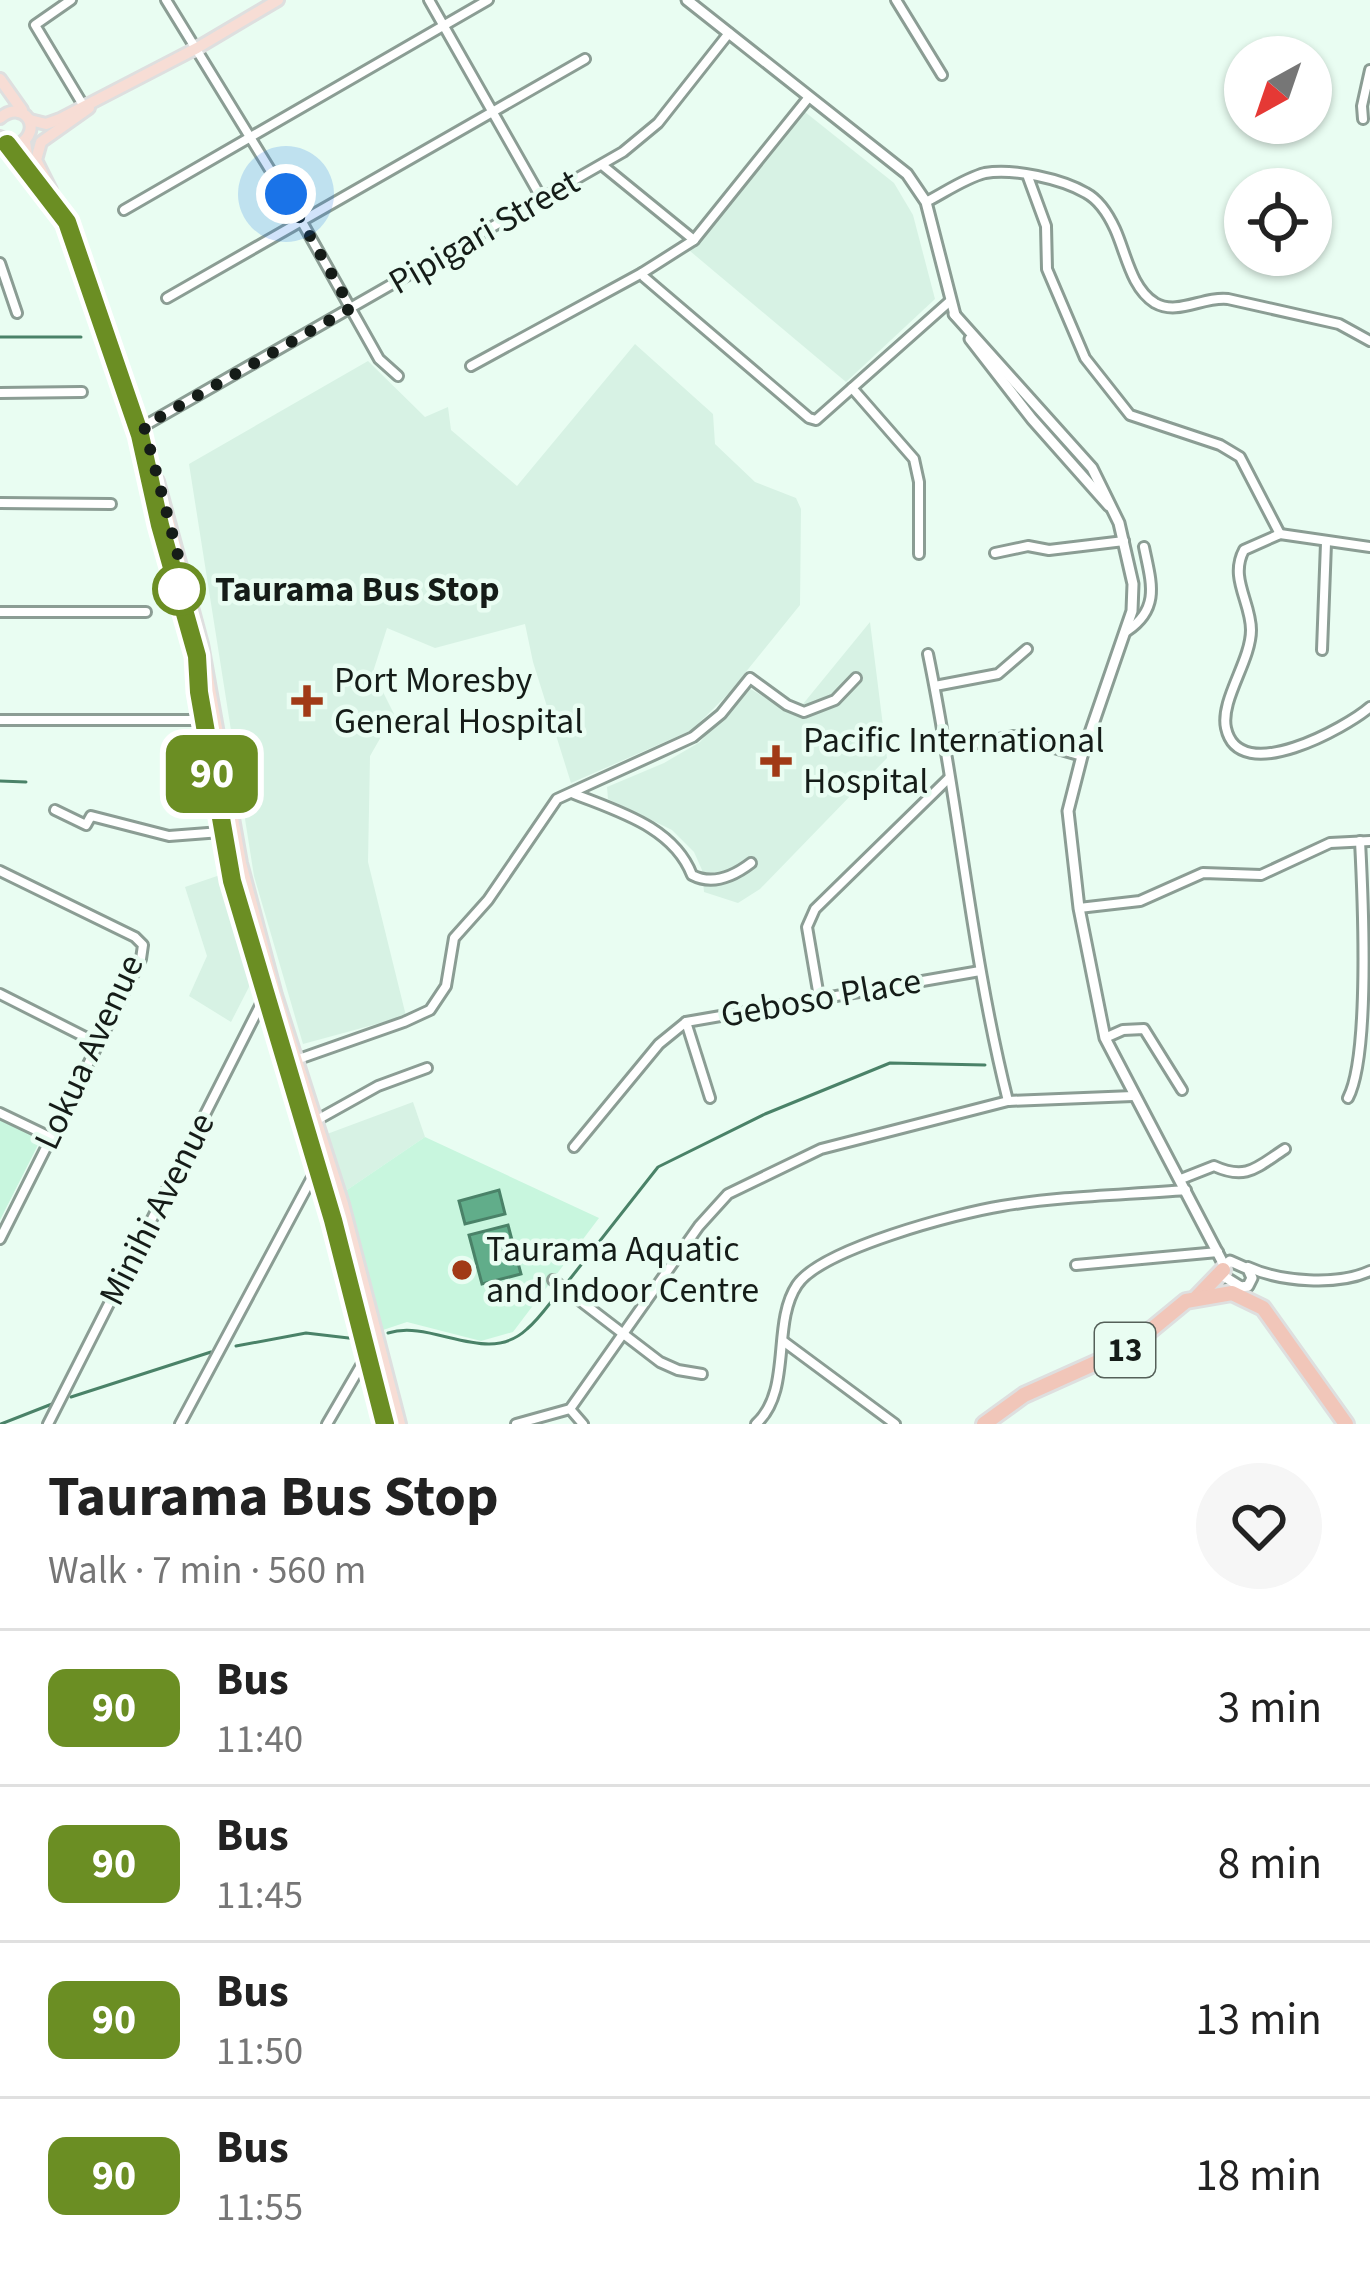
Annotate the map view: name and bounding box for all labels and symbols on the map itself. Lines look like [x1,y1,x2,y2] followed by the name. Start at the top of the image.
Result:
[1224,36,1332,144] north arrow
[379,157,589,307] street label: Pipigari Street
[256,164,316,224] your location
[154,564,204,614] marker: Taurama Bus Stop
[215,564,500,615] place label: Taurama Bus Stop
[334,655,583,747] place label: Port Moresby General Hospital
[291,685,323,717] marker: Port Moresby General Hospital
[803,715,1104,807] place label: Pacific International Hospital
[158,735,266,813] line badge: 90
[760,745,792,777] marker: Pacific International Hospital
[22,946,156,1158] street label: Lokua Avenue
[717,955,925,1041] street label: Geboso Place
[87,1104,227,1314] street label: Minihi Avenue
[486,1224,759,1316] place label: Taurama Aquatic and Indoor Centre
[449,1257,475,1283] marker: Taurama Aquatic and Indoor Centre
[1095,1323,1155,1377] road number: 13

